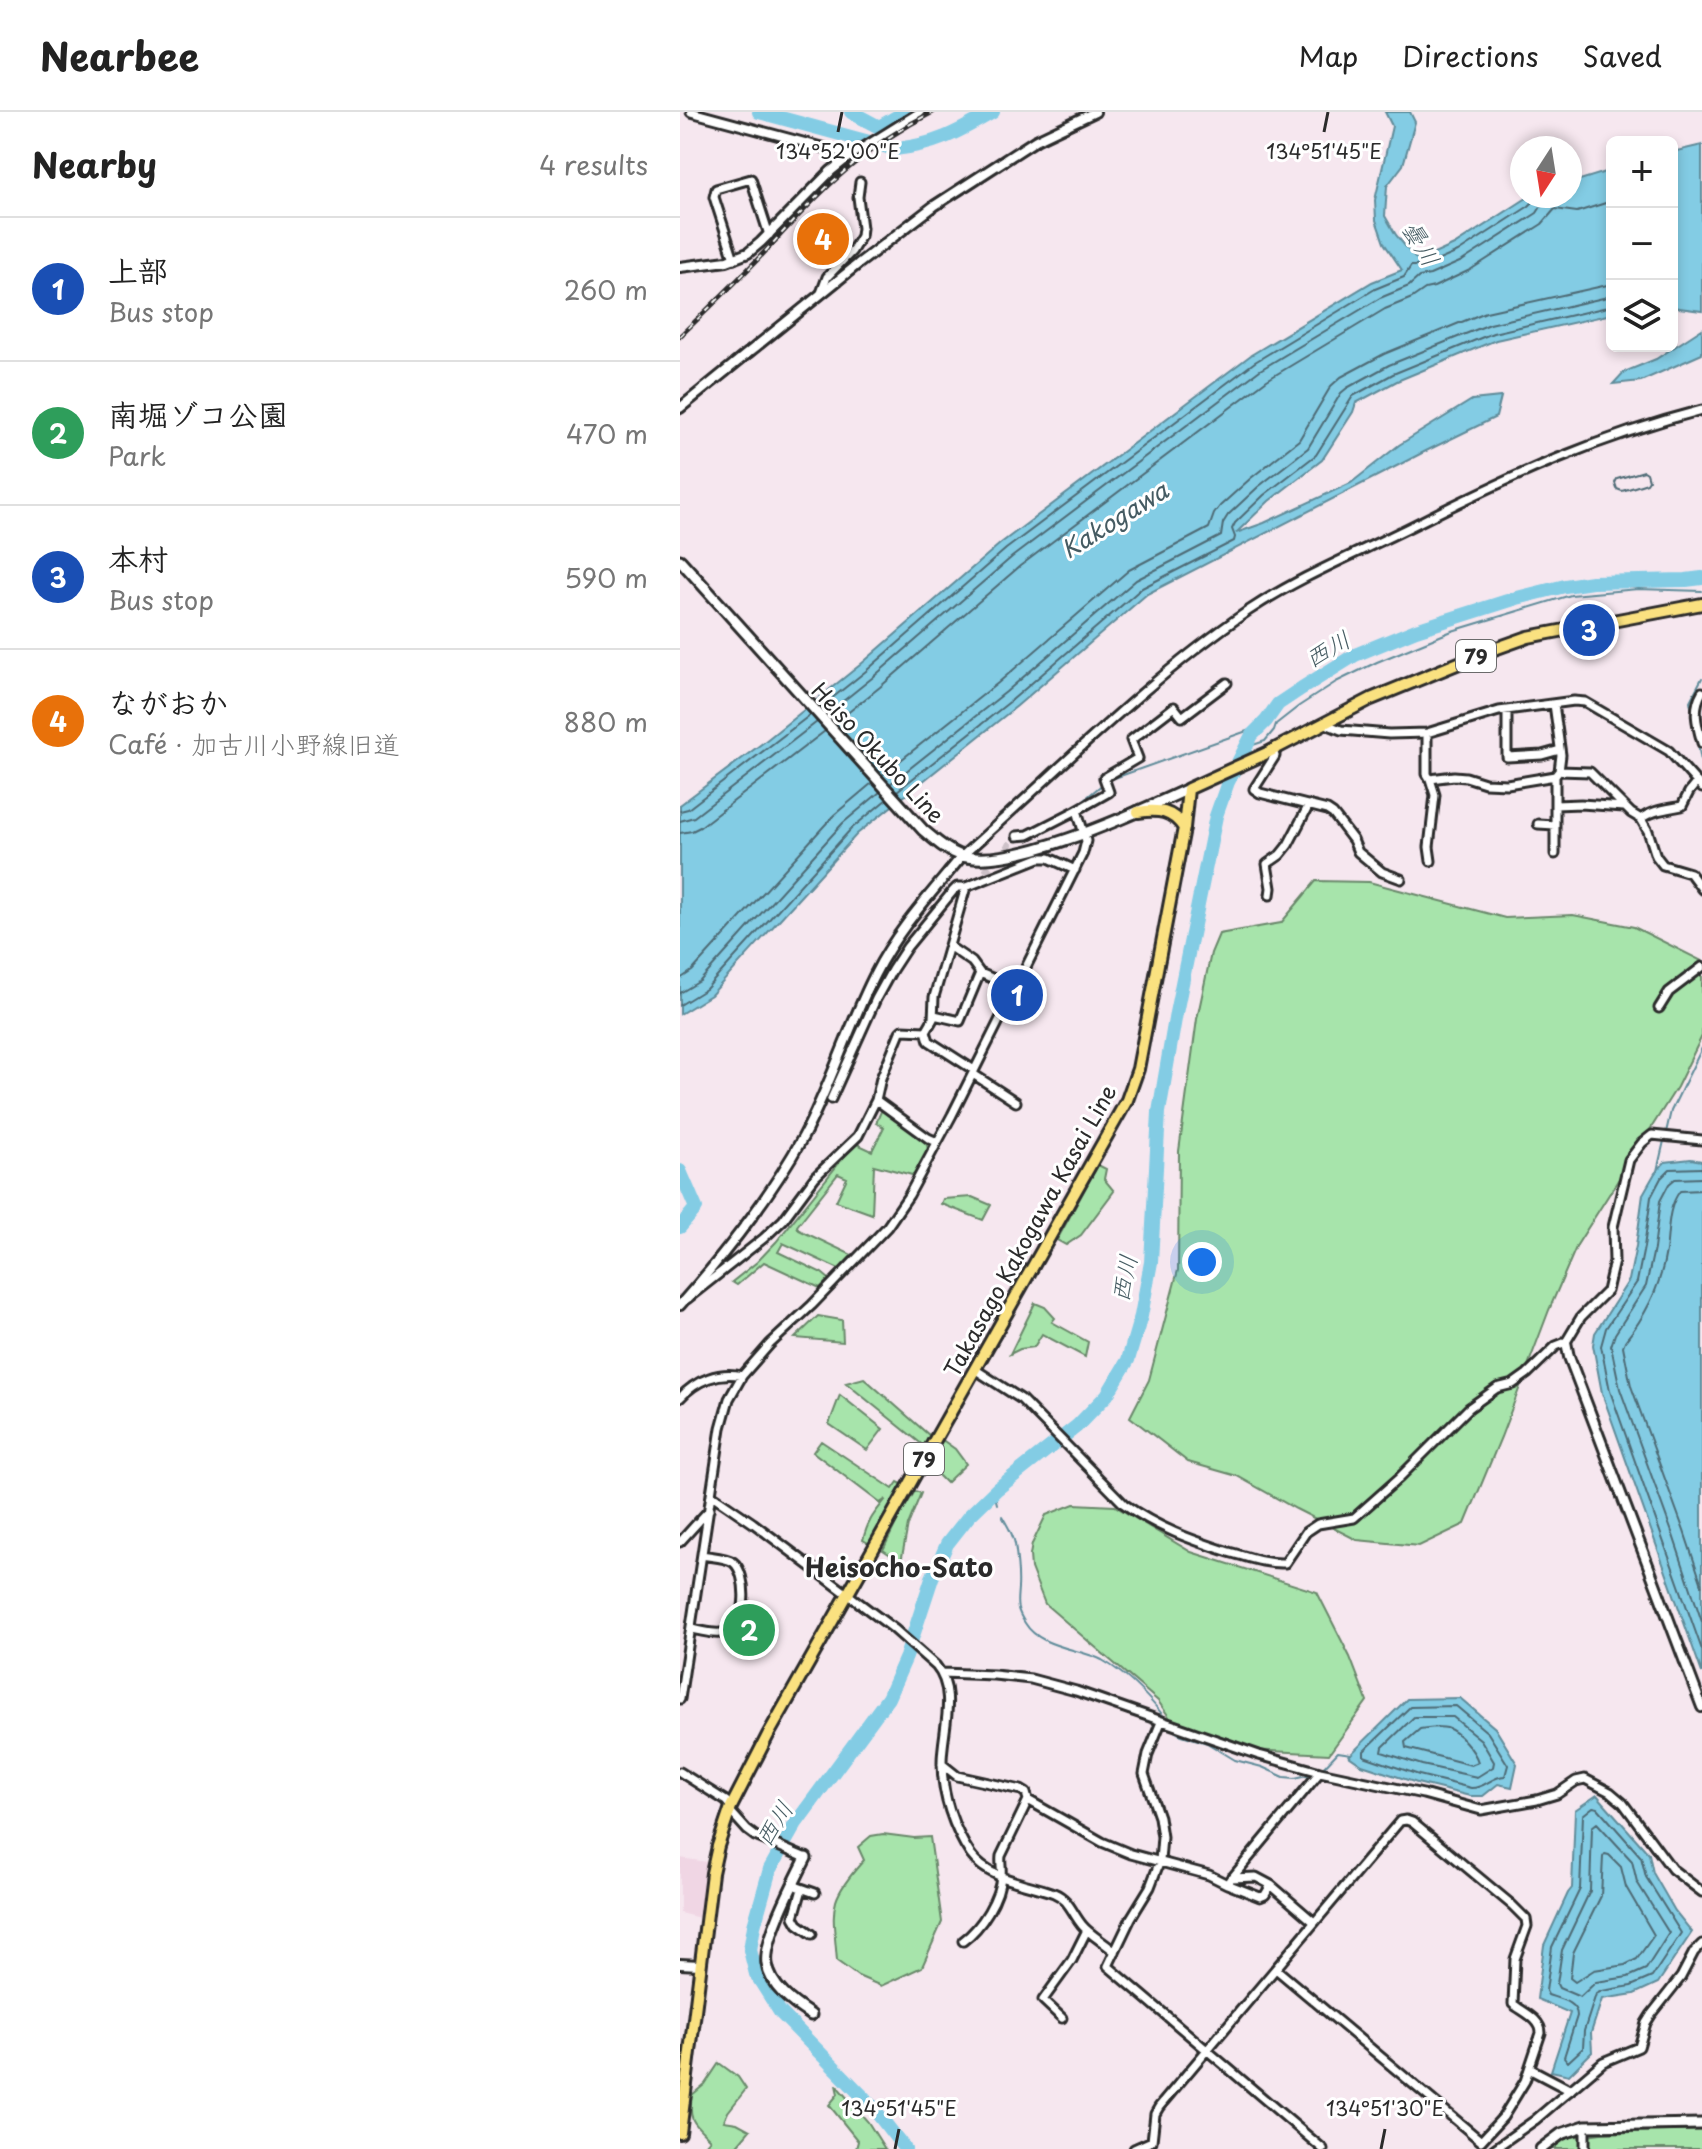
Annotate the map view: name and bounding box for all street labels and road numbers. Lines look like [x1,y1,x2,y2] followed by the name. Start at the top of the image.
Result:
[1456,640,1496,672] road number: 79
[805,674,953,830] street label: Heiso Okubo Line
[935,1078,1123,1382] street label: Takasago Kakogawa Kasai Line
[904,1443,944,1475] road number: 79

